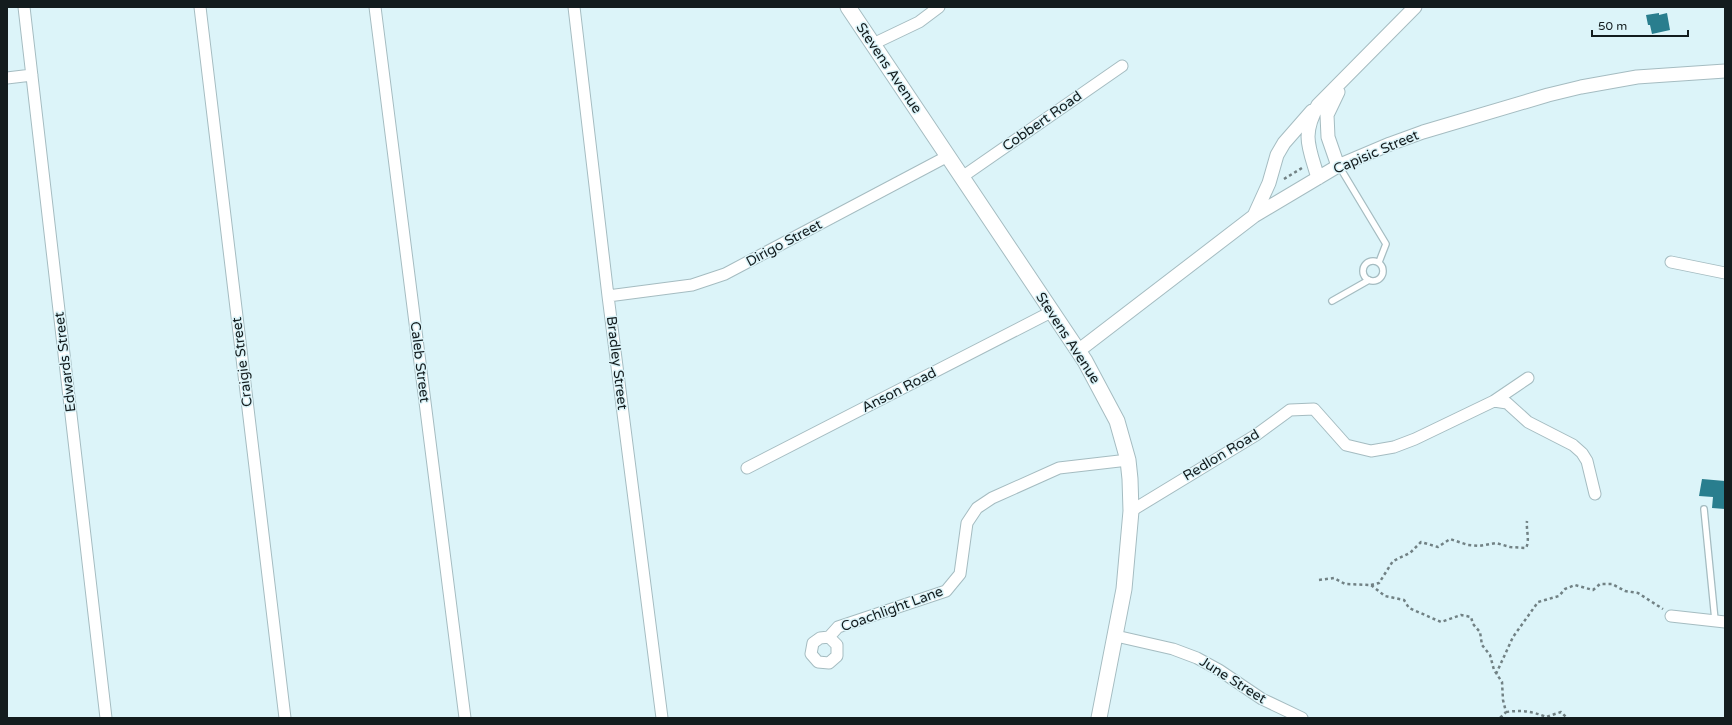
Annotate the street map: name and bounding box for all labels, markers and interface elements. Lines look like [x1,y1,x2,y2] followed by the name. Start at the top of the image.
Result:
[1592,12,1688,38] scale bar
[852,19,926,117] street label: Stevens Avenue
[1598,19,1627,33] text: 50 m
[999,87,1085,155] street label: Cobbert Road
[1331,126,1422,178] street label: Capisic Street
[743,216,826,270] street label: Dirigo Street
[1032,289,1104,387] street label: Stevens Avenue
[50,310,80,413] street label: Edwards Street
[603,315,631,411] street label: Bradley Street
[228,316,256,408] street label: Craigie Street
[407,321,433,404] street label: Caleb Street
[859,364,939,416] street label: Anson Road
[1180,426,1262,484] street label: Redlon Road
[839,583,945,635] street label: Coachlight Lane
[1197,653,1270,707] street label: June Street

